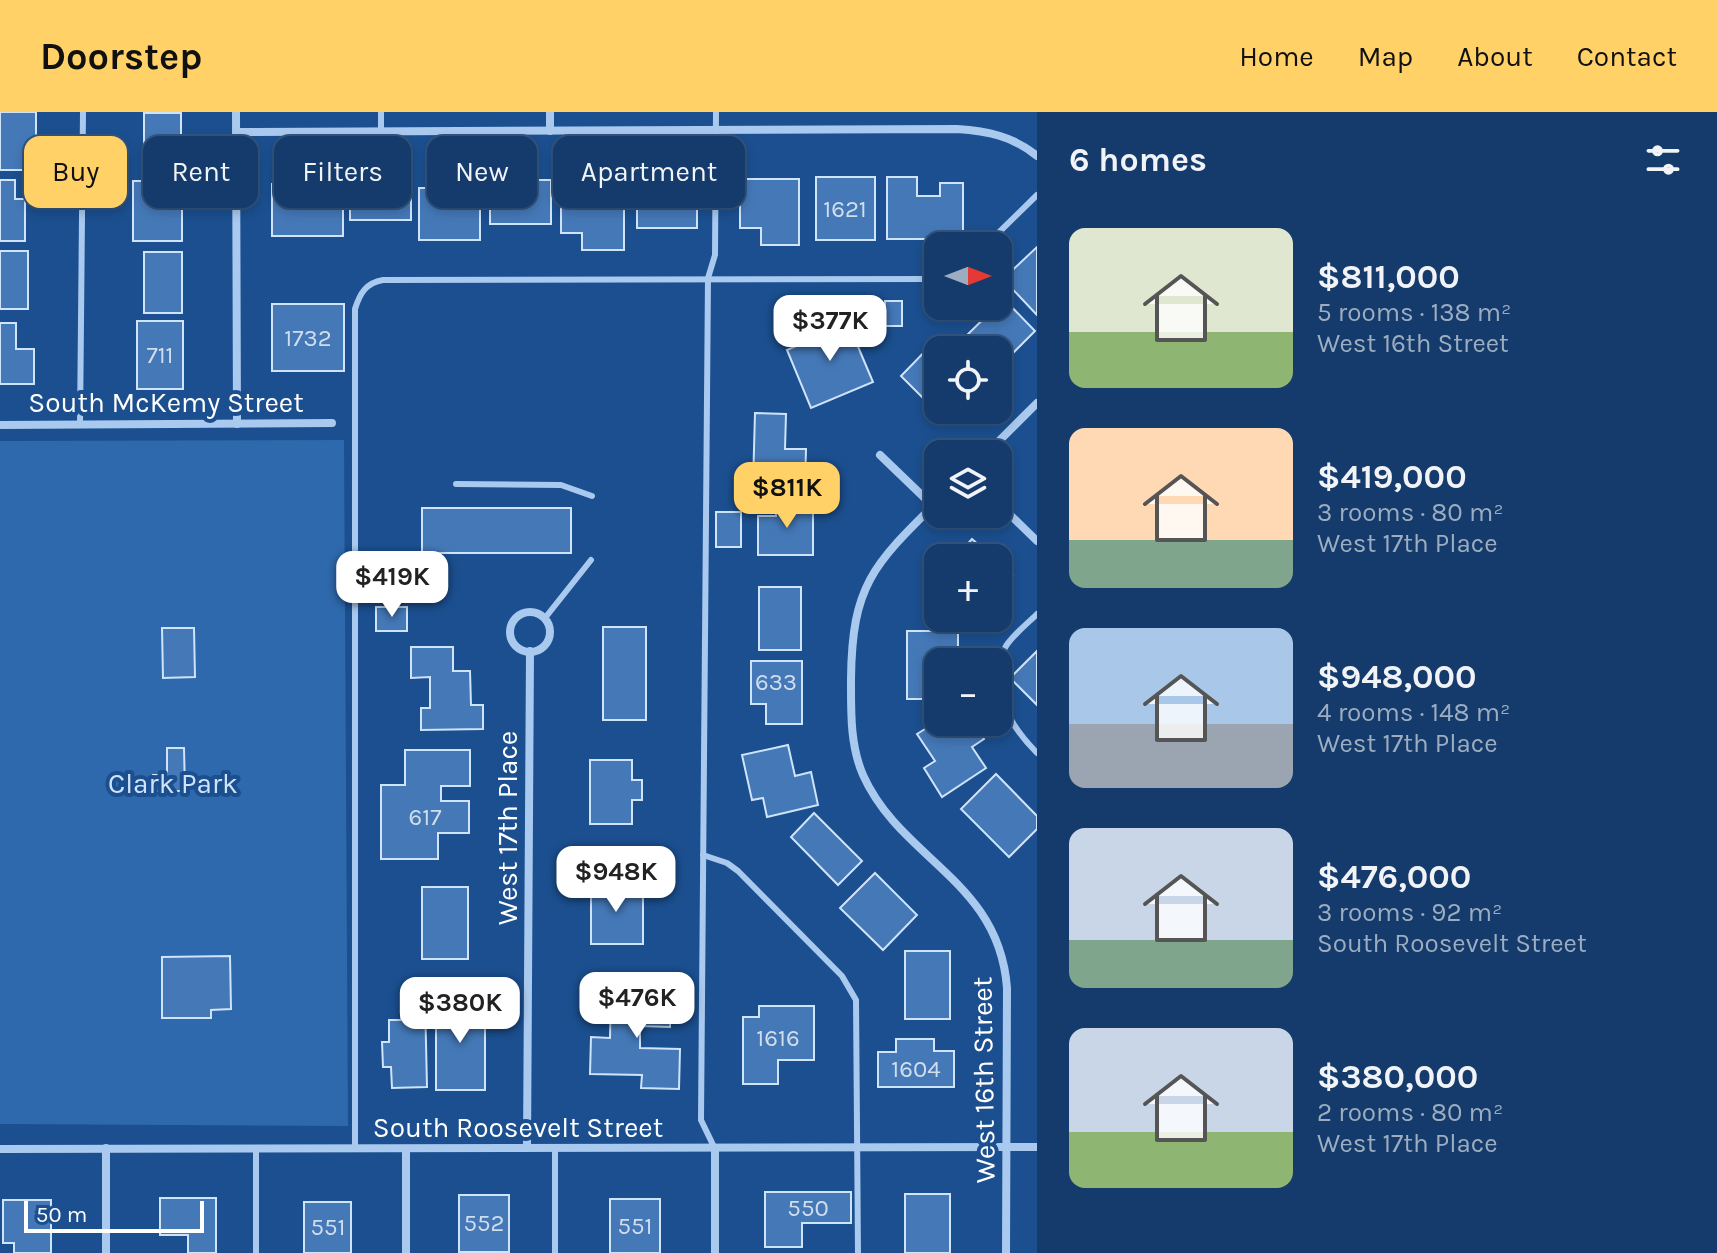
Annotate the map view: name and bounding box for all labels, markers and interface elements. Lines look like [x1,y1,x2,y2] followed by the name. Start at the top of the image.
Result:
[40,34,202,79] text: Doorstep
[1239,40,1314,73] text: Home
[1358,40,1413,73] text: Map
[1457,40,1533,73] text: About
[1577,40,1677,73] text: Contact
[24,136,127,208] chip: Buy
[143,136,258,208] chip: Rent
[274,136,411,208] chip: Filters
[427,136,537,208] chip: New
[553,136,745,208] chip: Apartment
[1641,138,1685,182] icon: filters
[1069,140,1207,180] text: 6 homes
[823,195,867,223] house number: 1621
[924,232,1012,320] north arrow
[924,232,1012,736] map controls
[1317,257,1460,297] text: $811,000
[1133,260,1229,356] icon: home
[774,295,886,363] pin: $377K
[1317,297,1512,328] text: 5 rooms · 138 m²
[792,305,868,336] text: $377K
[284,324,332,352] house number: 1732
[1317,328,1509,359] text: West 16th Street
[924,336,1012,424] button: locate
[146,341,174,369] house number: 711
[28,386,304,419] street label: South McKemy Street
[924,440,1012,528] button: layers
[1317,457,1467,497] text: $419,000
[1133,460,1229,556] icon: home
[731,462,843,530] pin: $811K
[752,472,822,503] text: $811K
[1317,497,1504,528] text: 3 rooms · 80 m²
[1317,528,1498,559] text: West 17th Place
[924,544,1012,632] button: +
[336,551,448,619] pin: $419K
[354,561,430,592] text: $419K
[924,648,1012,736] button: −
[1317,657,1477,697] text: $948,000
[1133,660,1229,756] icon: home
[755,668,797,696] house number: 633
[1317,697,1511,728] text: 4 rooms · 148 m²
[1317,728,1498,759] text: West 17th Place
[491,731,524,925] street label: West 17th Place
[108,767,238,800] park label: Clark Park
[409,803,441,831] house number: 617
[560,846,672,914] pin: $948K
[574,856,658,887] text: $948K
[1317,857,1471,897] text: $476,000
[1133,860,1229,956] icon: home
[1317,897,1502,928] text: 3 rooms · 92 m²
[1317,928,1587,959] text: South Roosevelt Street
[581,972,693,1040] pin: $476K
[965,976,1002,1184] street label: West 16th Street
[404,977,516,1045] pin: $380K
[597,982,677,1013] text: $476K
[418,987,502,1018] text: $380K
[756,1024,800,1052] house number: 1616
[891,1055,941,1083] house number: 1604
[1317,1057,1478,1097] text: $380,000
[1133,1060,1229,1156] icon: home
[1317,1097,1503,1128] text: 2 rooms · 80 m²
[373,1111,663,1144] street label: South Roosevelt Street
[1317,1128,1498,1159] text: West 17th Place
[787,1194,829,1222] house number: 550
[24,1197,204,1233] scale bar
[36,1202,87,1228] text: 50 m
[463,1209,505,1237] house number: 552
[617,1212,653,1240] house number: 551
[310,1213,346,1241] house number: 551

